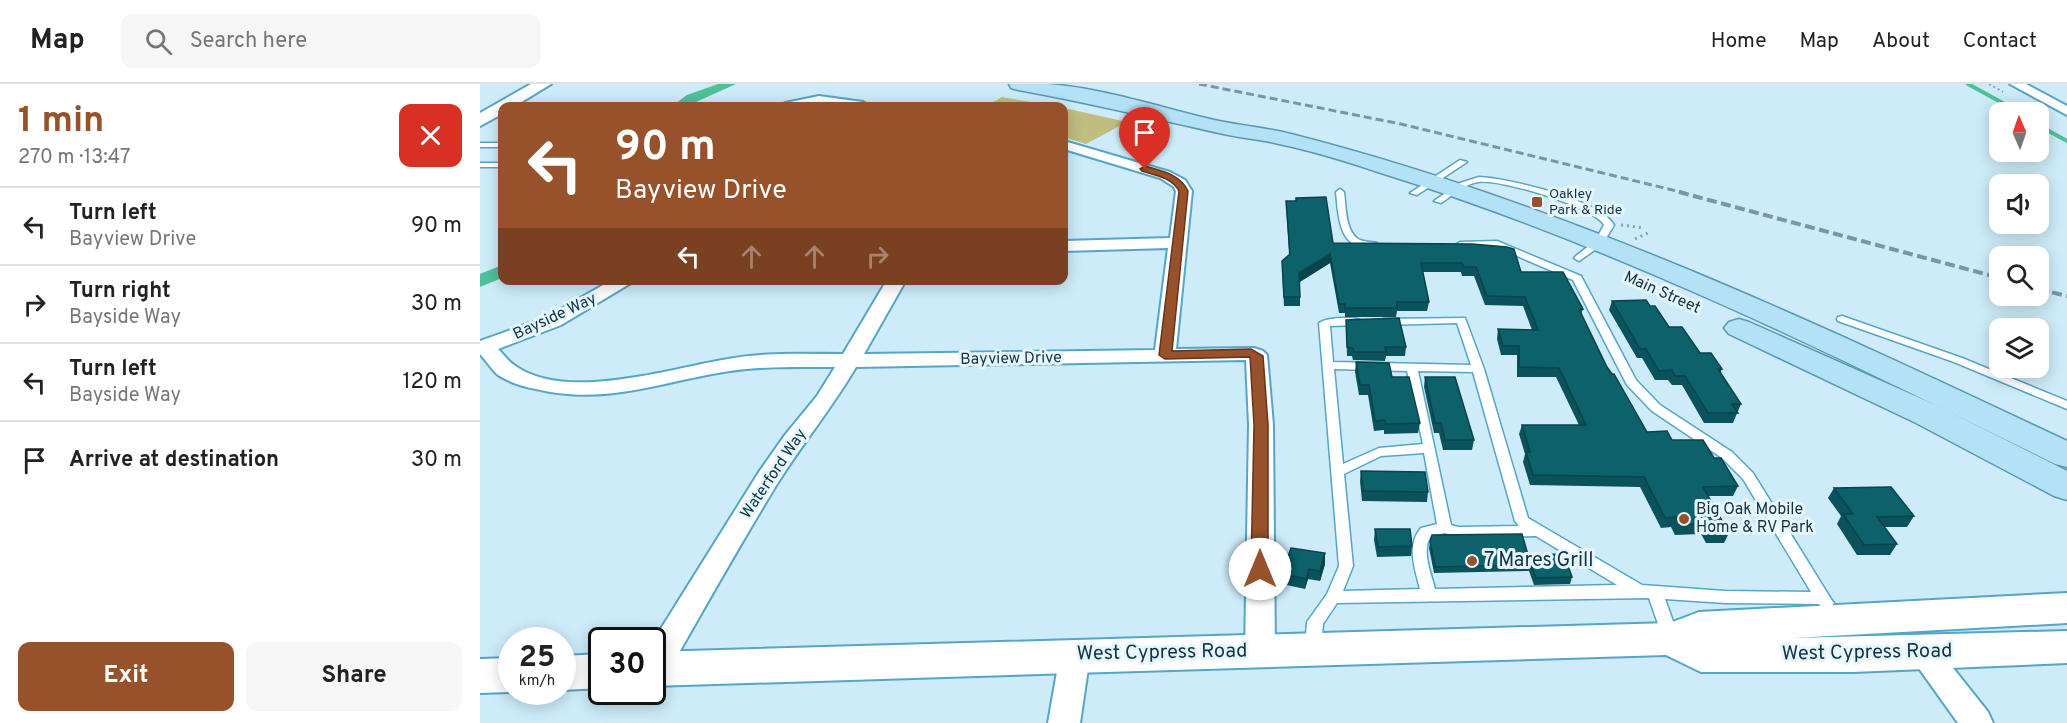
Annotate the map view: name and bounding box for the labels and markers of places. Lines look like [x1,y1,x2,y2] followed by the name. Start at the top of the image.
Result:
[1119,107,1170,169] pin
[1549,186,1622,219] place label: Oakley Park & Ride
[1530,195,1544,209] marker: Oakley Park & Ride
[1696,500,1814,538] place label: Big Oak Mobile Home & RV Park
[1677,512,1691,526] marker: Big Oak Mobile Home & RV Park
[1484,548,1594,574] place label: 7 Mares Grill
[1465,554,1479,568] marker: 7 Mares Grill

